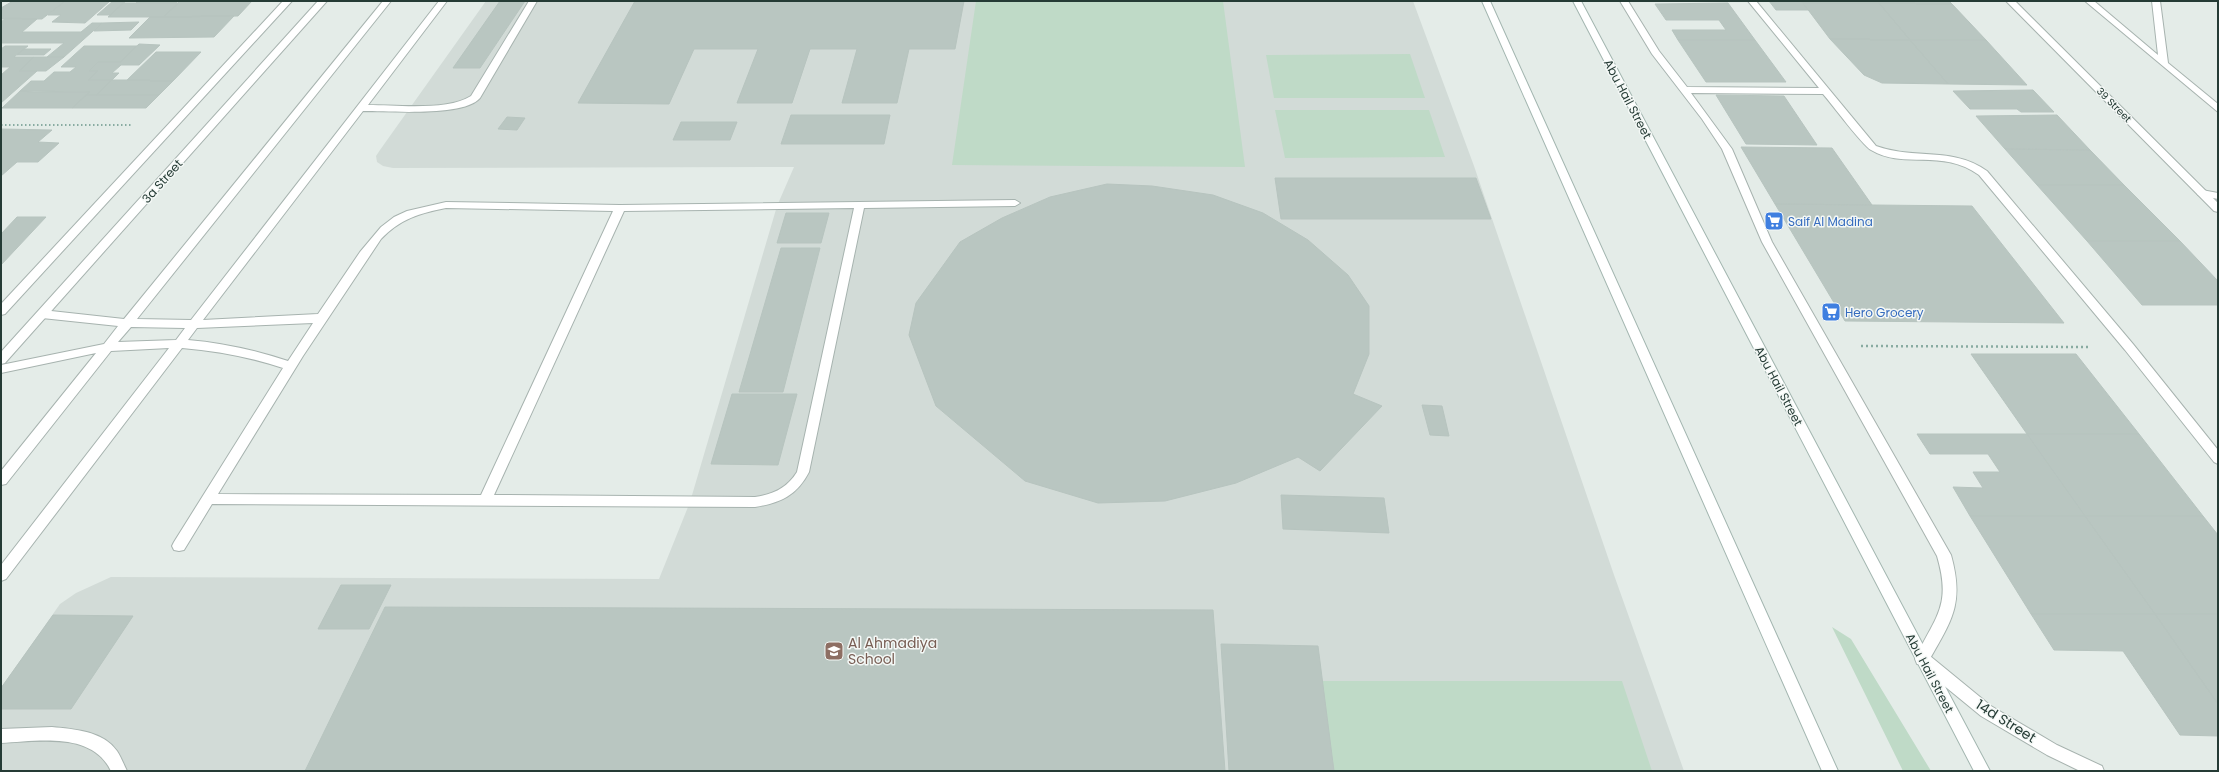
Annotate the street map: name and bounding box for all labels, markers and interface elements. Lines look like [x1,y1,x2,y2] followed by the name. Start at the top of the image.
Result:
[1600,56,1656,142] street label: Abu Hail Street
[2093,84,2135,126] street label: 39 Street
[138,155,186,207] street label: 3a Street
[1763,210,1785,232] supermarket icon: Saif Al Madina
[1788,213,1873,230] place label: Saif Al Madina
[1820,301,1842,323] supermarket icon: Hero Grocery
[1845,304,1924,321] place label: Hero Grocery
[1751,343,1807,429] street label: Abu Hail Street
[1902,630,1958,716] street label: Abu Hail Street
[848,633,937,669] place label: Al Ahmadiya School
[823,640,845,662] school or university icon: Al Ahmadiya School
[1972,695,2040,747] street label: 14d Street

